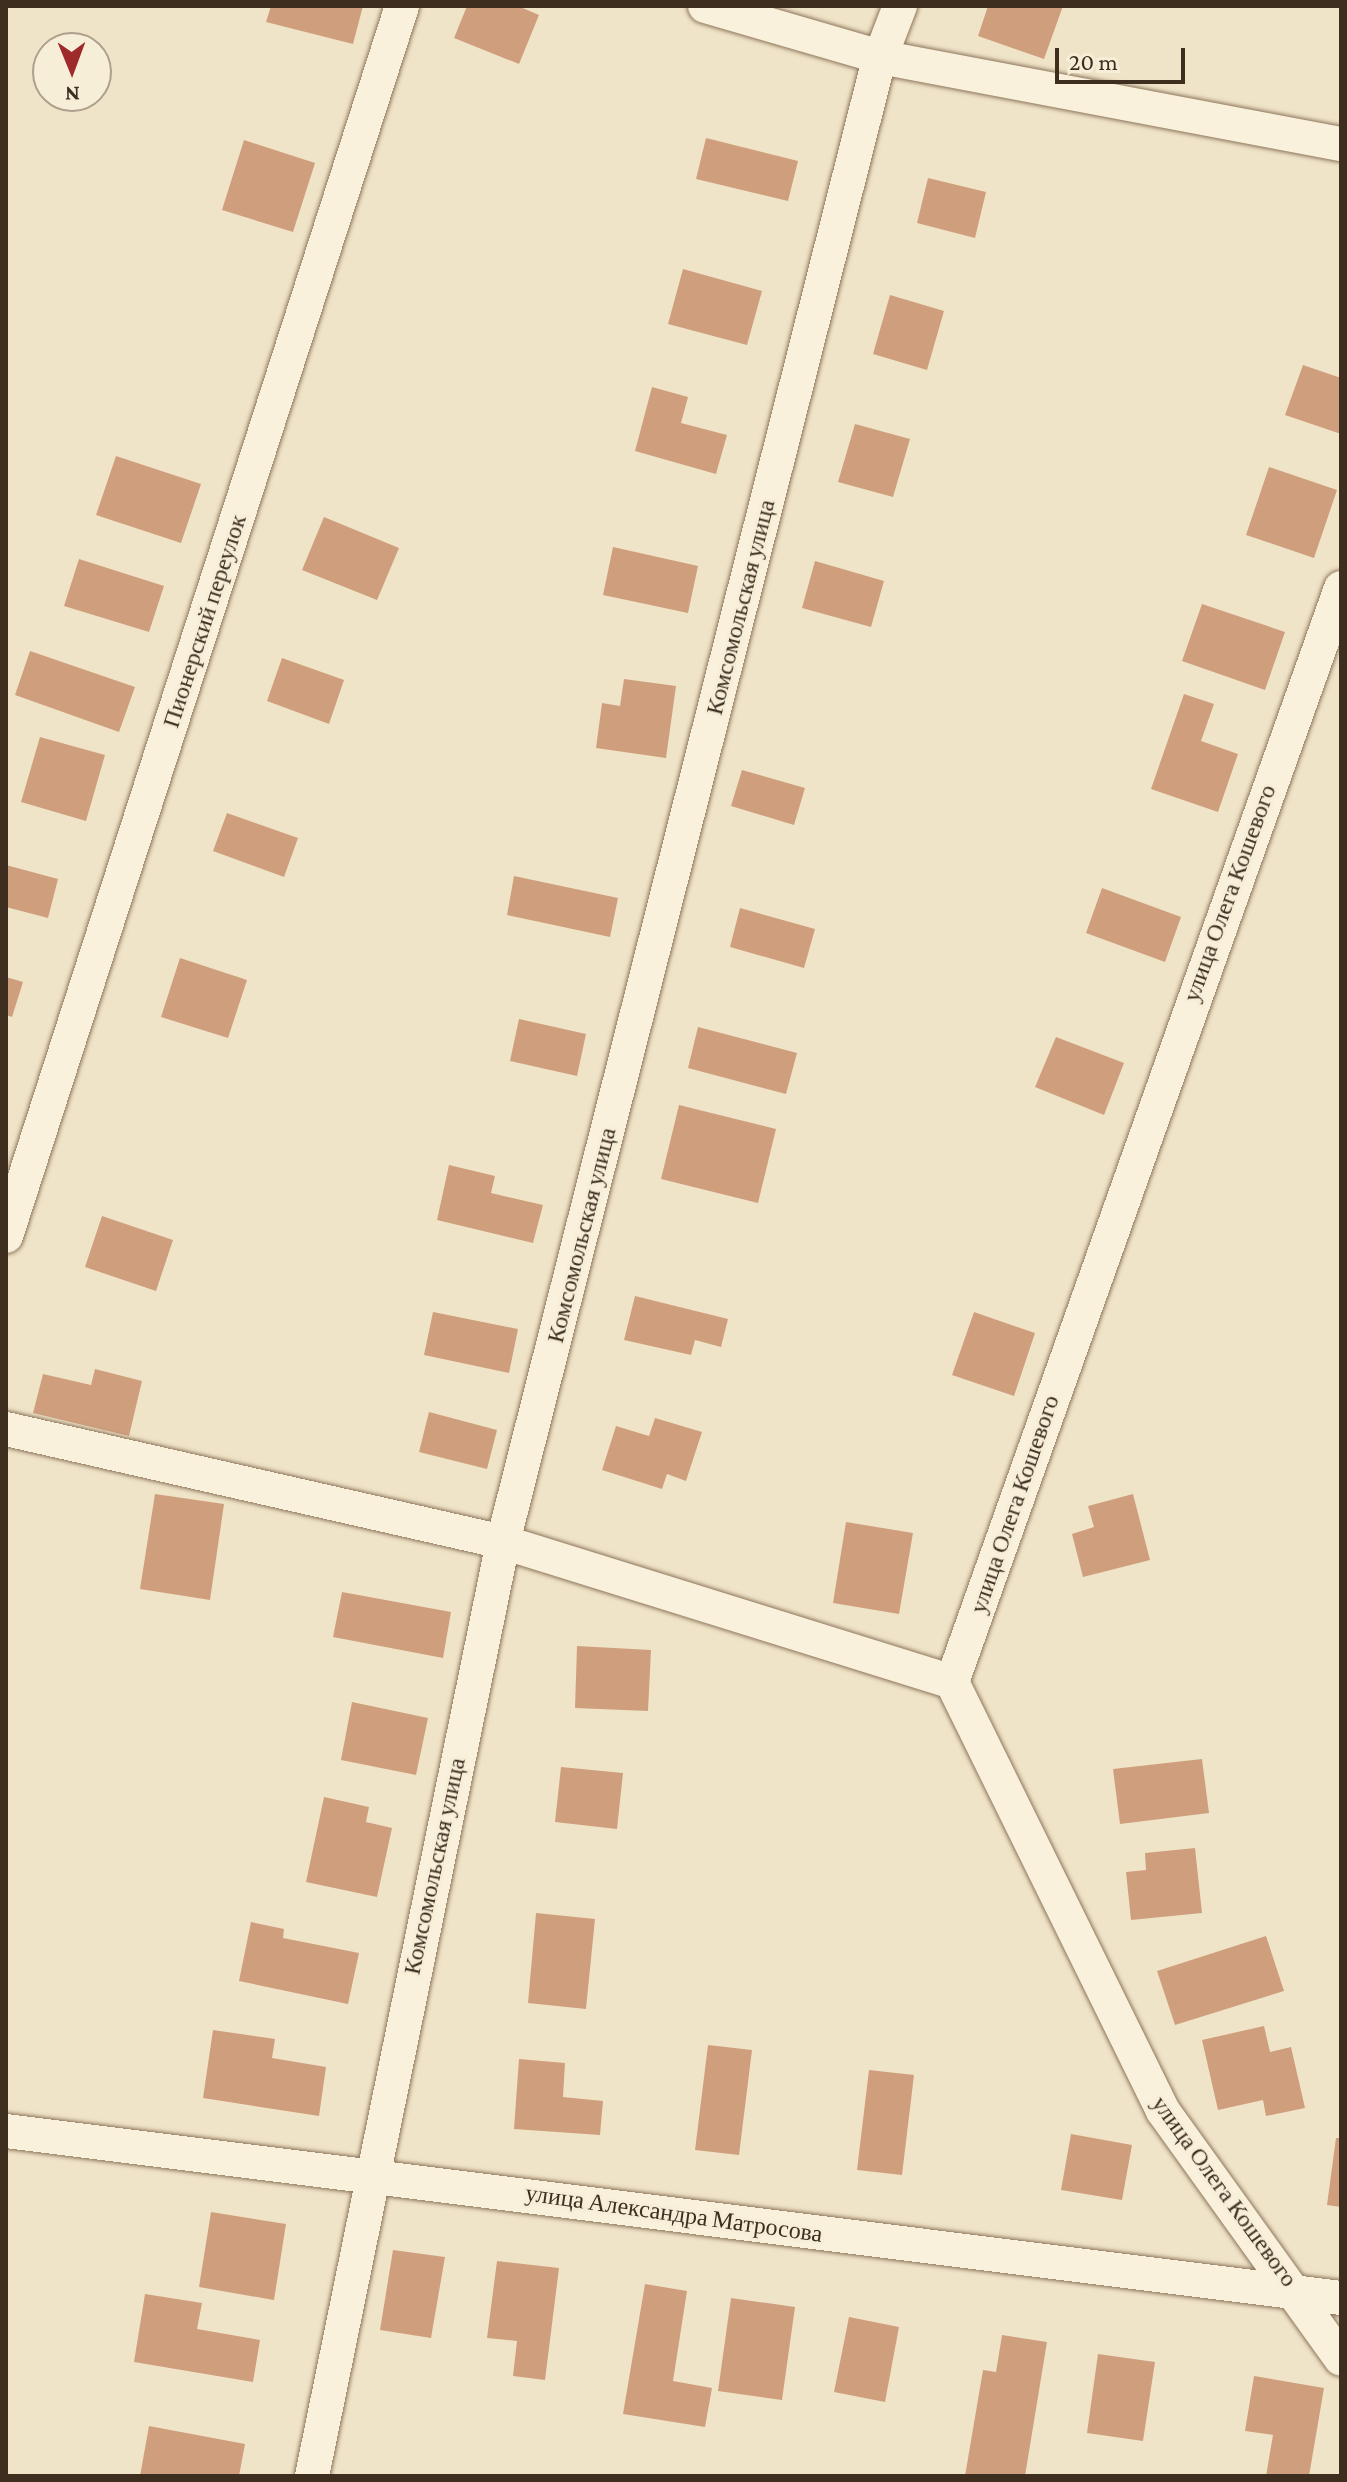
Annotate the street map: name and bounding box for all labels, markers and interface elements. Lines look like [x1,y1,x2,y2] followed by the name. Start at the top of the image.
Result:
[32,32,112,112] north arrow
[1059,32,1189,82] scale bar
[1069,48,1118,75] text: 20 m
[65,82,80,107] text: N
[699,496,781,718] street label: Комсомольская улица
[156,511,252,731] street label: Пионерский переулок
[1176,780,1282,1006] street label: улица Олега Кошевого
[540,1124,622,1346] street label: Комсомольская улица
[963,1391,1065,1617] street label: улица Олега Кошевого
[397,1755,471,1977] street label: Комсомольская улица
[1146,2090,1304,2292] street label: улица Олега Кошевого
[524,2178,824,2248] street label: улица Александра Матросова

